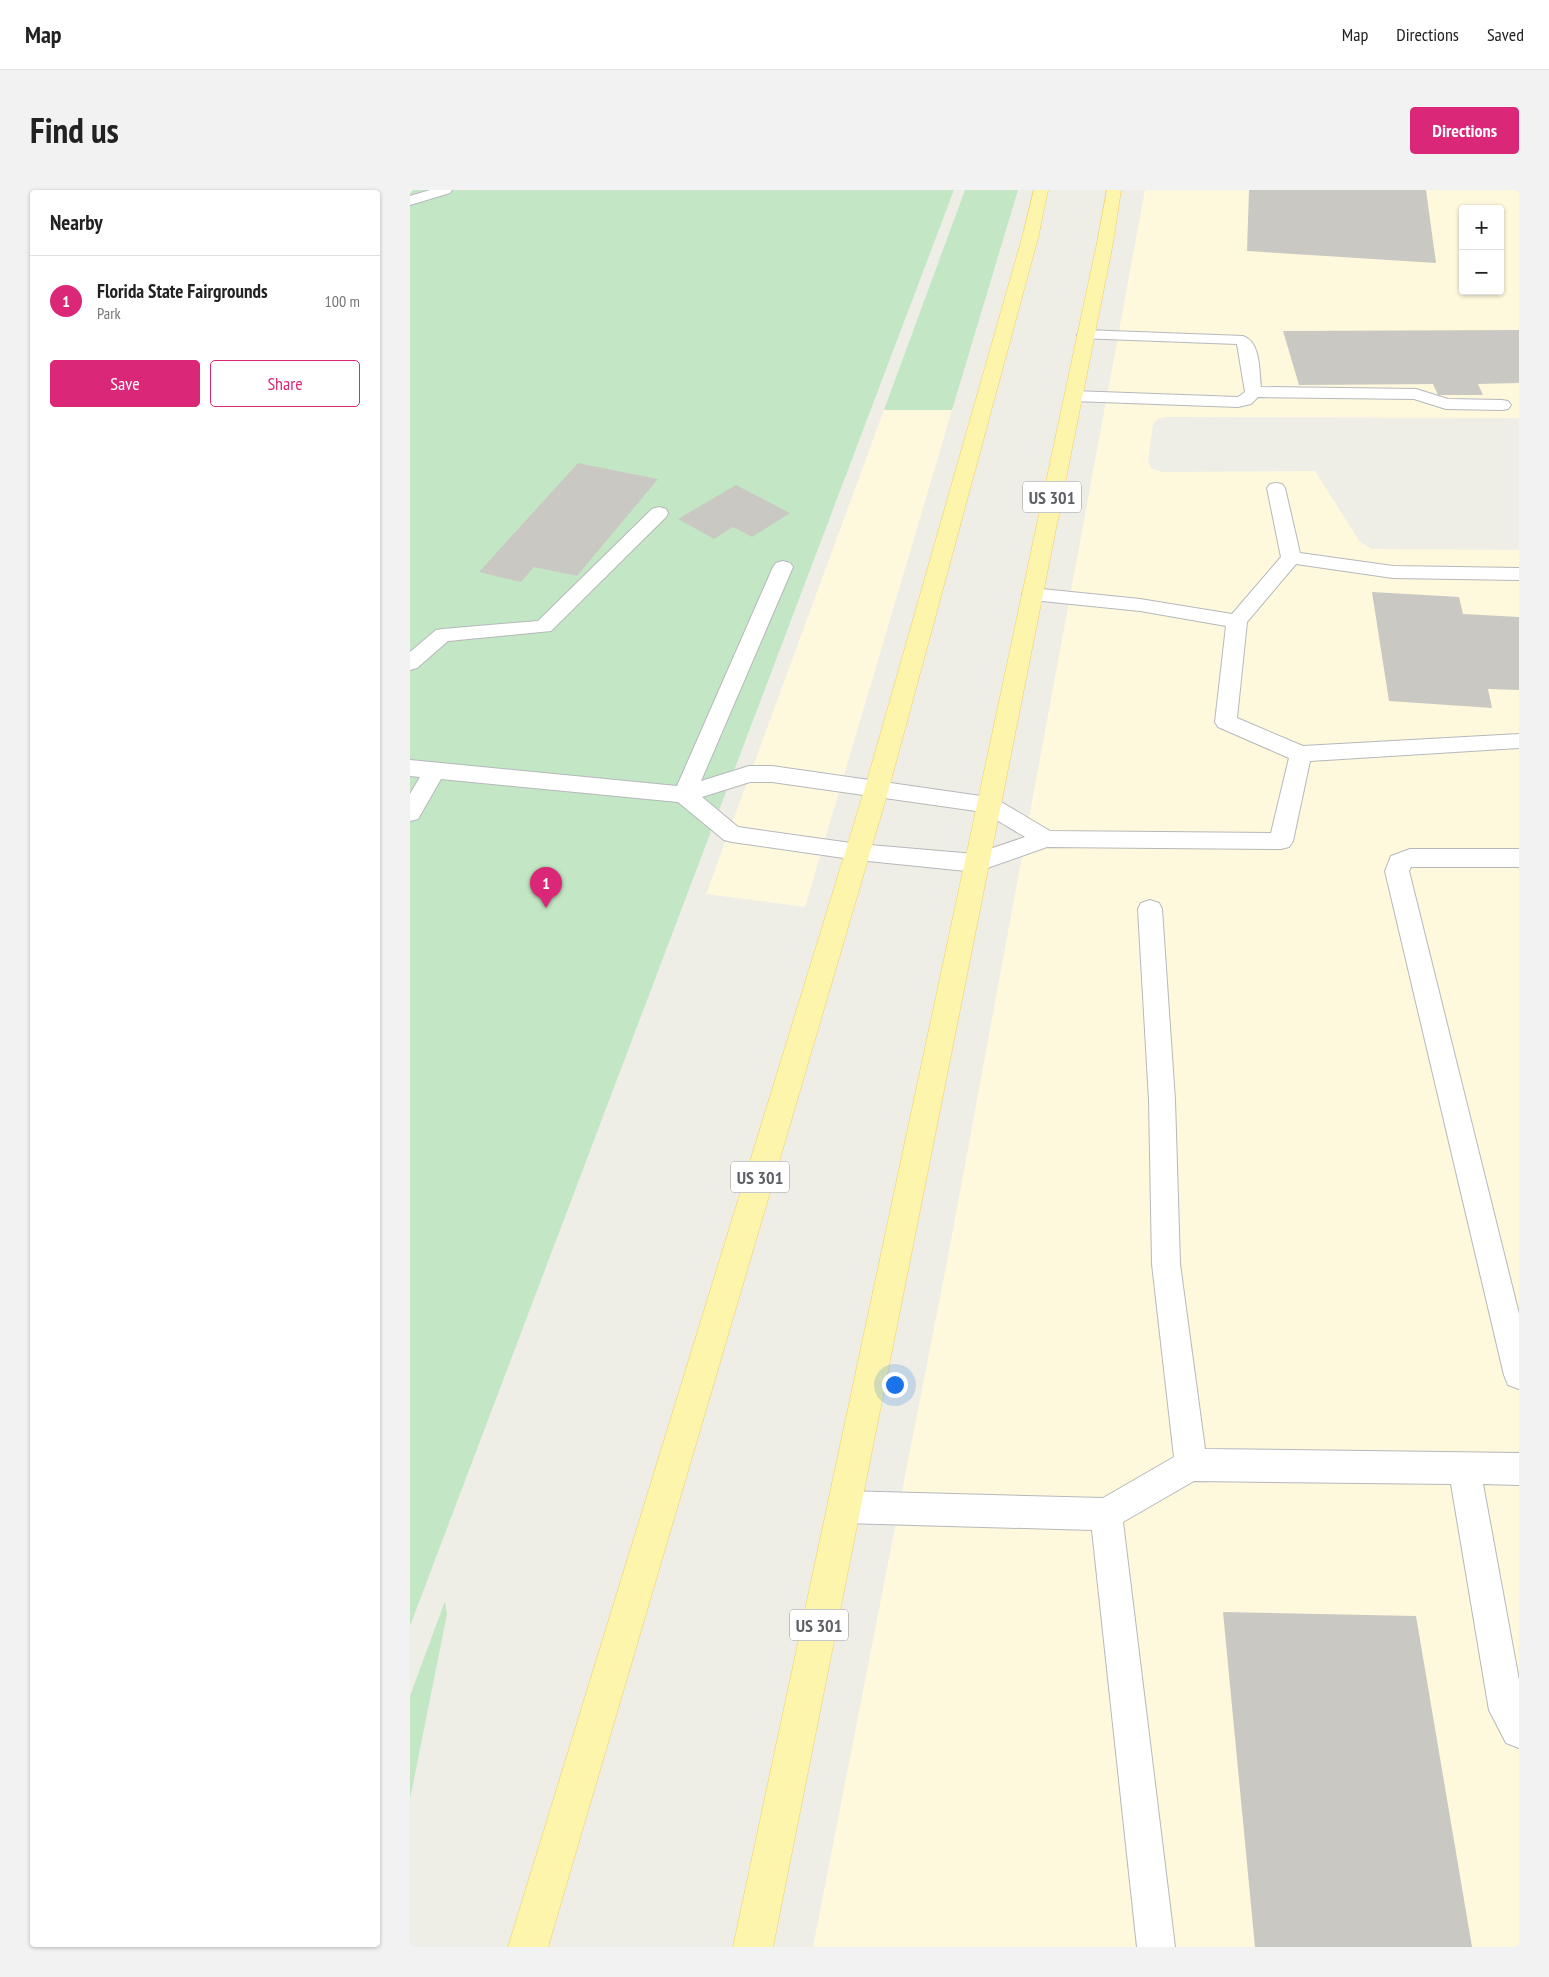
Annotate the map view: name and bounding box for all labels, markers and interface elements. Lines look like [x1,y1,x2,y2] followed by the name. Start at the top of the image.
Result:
[25,19,62,50] text: Map
[1342,23,1368,46] text: Map
[1396,23,1459,46] text: Directions
[1487,23,1524,46] text: Saved
[30,107,119,153] text: Find us
[1410,107,1519,154] button: Directions
[1459,205,1504,295] map controls
[1459,205,1504,250] button: +
[50,209,103,236] text: Nearby
[1459,250,1504,295] button: −
[97,279,268,303] text: Florida State Fairgrounds
[62,291,70,311] text: 1
[325,291,360,311] text: 100 m
[97,303,121,323] text: Park
[50,360,200,407] button: Save
[210,360,360,407] button: Share
[1023,482,1081,512] road number: US 301
[530,867,562,908] pin: 1
[731,1162,789,1192] road number: US 301
[882,1372,908,1398] your location
[790,1610,848,1640] road number: US 301

